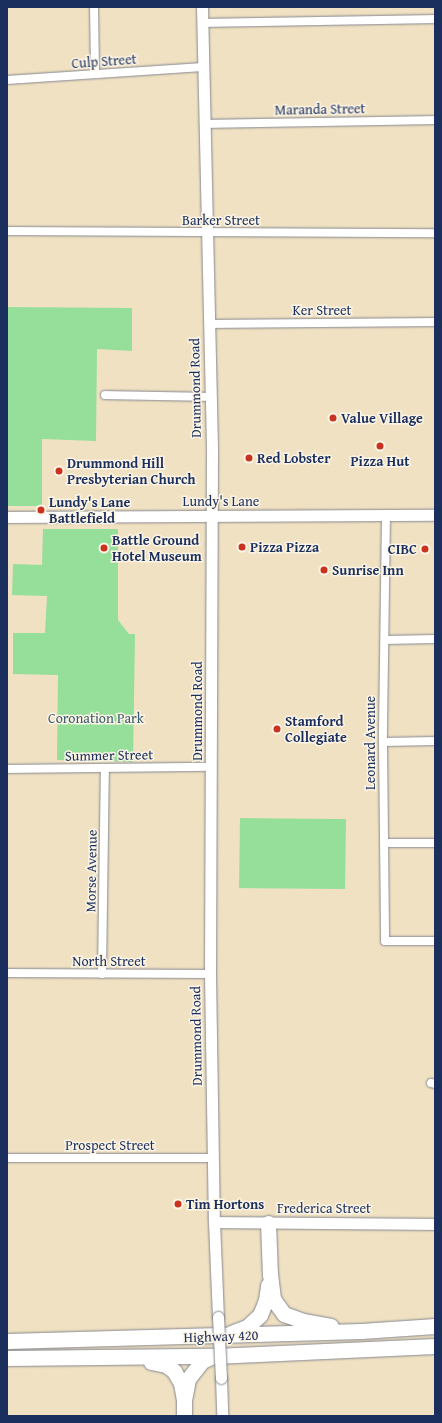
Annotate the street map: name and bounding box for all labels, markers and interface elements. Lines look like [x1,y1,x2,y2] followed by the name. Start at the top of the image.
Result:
[71,50,137,72] street label: Culp Street
[274,100,366,118] street label: Maranda Street
[182,212,260,228] street label: Barker Street
[292,302,352,318] street label: Ker Street
[186,338,204,438] street label: Drummond Road
[341,410,423,426] place label: Value Village
[328,413,338,423] marker: Value Village
[375,441,385,451] marker: Pizza Hut
[257,450,331,466] place label: Red Lobster
[244,453,254,463] marker: Red Lobster
[350,453,410,469] place label: Pizza Hut
[67,455,196,488] place label: Drummond Hill Presbyterian Church
[54,466,64,476] marker: Drummond Hill Presbyterian Church
[183,493,259,509] street label: Lundy's Lane
[49,494,130,526] place label: Lundy's Lane Battlefield
[36,505,46,515] marker: Lundy's Lane Battlefield
[112,532,202,564] place label: Battle Ground Hotel Museum
[250,539,319,555] place label: Pizza Pizza
[388,541,417,557] place label: CIBC
[237,542,247,552] marker: Pizza Pizza
[99,543,109,553] marker: Battle Ground Hotel Museum
[420,544,430,554] marker: CIBC
[332,562,404,578] place label: Sunrise Inn
[319,565,329,575] marker: Sunrise Inn
[189,661,205,761] street label: Drummond Road
[362,696,378,790] street label: Leonard Avenue
[48,710,144,726] park label: Coronation Park
[285,713,347,746] place label: Stamford Collegiate
[272,724,282,734] marker: Stamford Collegiate
[65,746,153,764] street label: Summer Street
[82,830,100,912] street label: Morse Avenue
[72,953,146,969] street label: North Street
[187,986,205,1086] street label: Drummond Road
[65,1137,155,1153] street label: Prospect Street
[186,1196,264,1212] place label: Tim Hortons
[173,1199,183,1209] marker: Tim Hortons
[277,1200,371,1216] street label: Frederica Street
[183,1326,259,1346] street label: Highway 420

